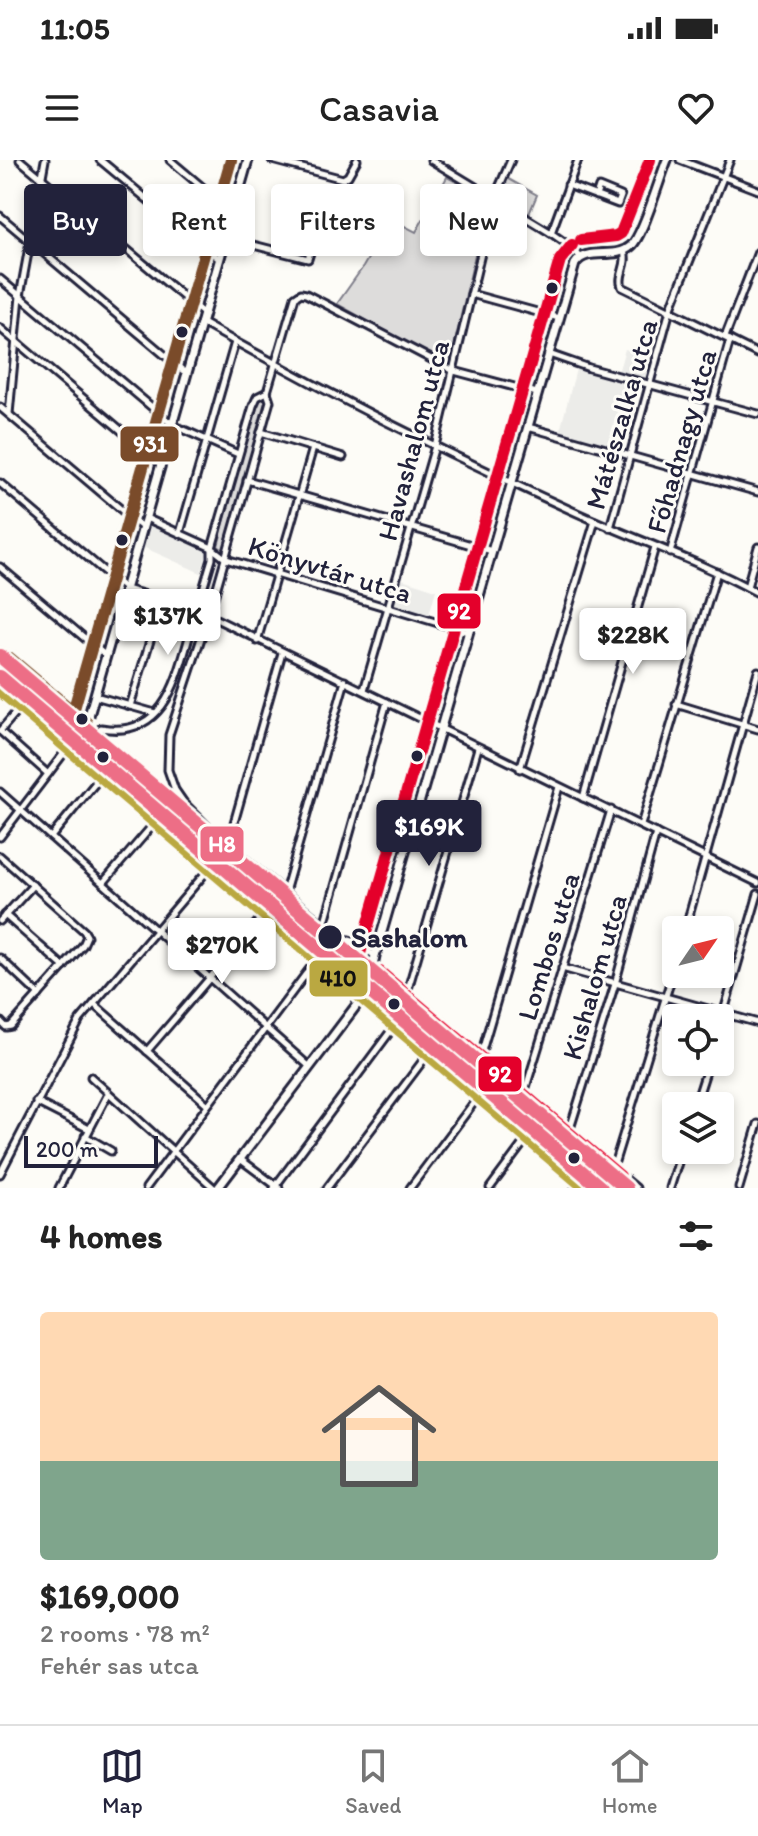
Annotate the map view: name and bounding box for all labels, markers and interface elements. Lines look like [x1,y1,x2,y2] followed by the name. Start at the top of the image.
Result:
[40,10,109,47] text: 11:05
[40,86,84,130] icon: menu
[674,86,718,130] icon: heart
[319,87,439,130] text: Casavia
[24,184,127,256] chip: Buy
[143,184,255,256] chip: Rent
[271,184,404,256] chip: Filters
[420,184,527,256] chip: New
[544,280,560,296] unlabelled marker
[578,314,665,513] street label: Mátészalka utca
[174,324,190,340] unlabelled marker
[370,335,456,544] street label: Havashalom utca
[638,345,724,537] street label: Főhadnagy utca
[119,425,180,463] line badge: 931
[133,431,168,458] text: 931
[244,528,416,610] street label: Könyvtár utca
[114,532,130,548] unlabelled marker
[112,589,224,657] pin: $137K
[436,592,482,630] line badge: 92
[447,598,471,625] text: 92
[134,599,202,631] text: $137K
[577,608,689,676] pin: $228K
[597,618,669,650] text: $228K
[74,711,90,727] unlabelled marker
[409,748,425,764] unlabelled marker
[95,749,111,765] unlabelled marker
[373,800,485,868] pin: $169K
[394,810,464,842] text: $169K
[199,825,245,863] line badge: H8
[208,831,236,858] text: H8
[509,867,587,1024] street label: Lombos utca
[554,890,634,1064] street label: Kishalom utca
[662,916,734,988] north arrow
[662,916,734,1164] map controls
[166,918,278,986] pin: $270K
[351,920,468,954] place label: Sashalom
[316,923,344,951] marker: Sashalom
[186,928,258,960] text: $270K
[308,959,369,998] line badge: 410
[320,965,356,992] text: 410
[386,996,402,1012] unlabelled marker
[662,1004,734,1076] button: locate
[477,1055,523,1093] line badge: 92
[488,1061,512,1088] text: 92
[662,1092,734,1164] button: layers
[24,1132,158,1168] scale bar
[36,1136,98,1163] text: 200 m
[566,1150,582,1166] unlabelled marker
[674,1214,718,1258] icon: filters
[40,1216,163,1257] text: 4 homes
[307,1364,451,1508] icon: home
[40,1576,180,1617] text: $169,000
[40,1617,210,1649] text: 2 rooms · 78 m²
[40,1649,199,1681] text: Fehér sas utca
[100,1744,144,1819] tab: Map
[345,1744,401,1819] tab: Saved
[602,1744,658,1819] tab: Home

